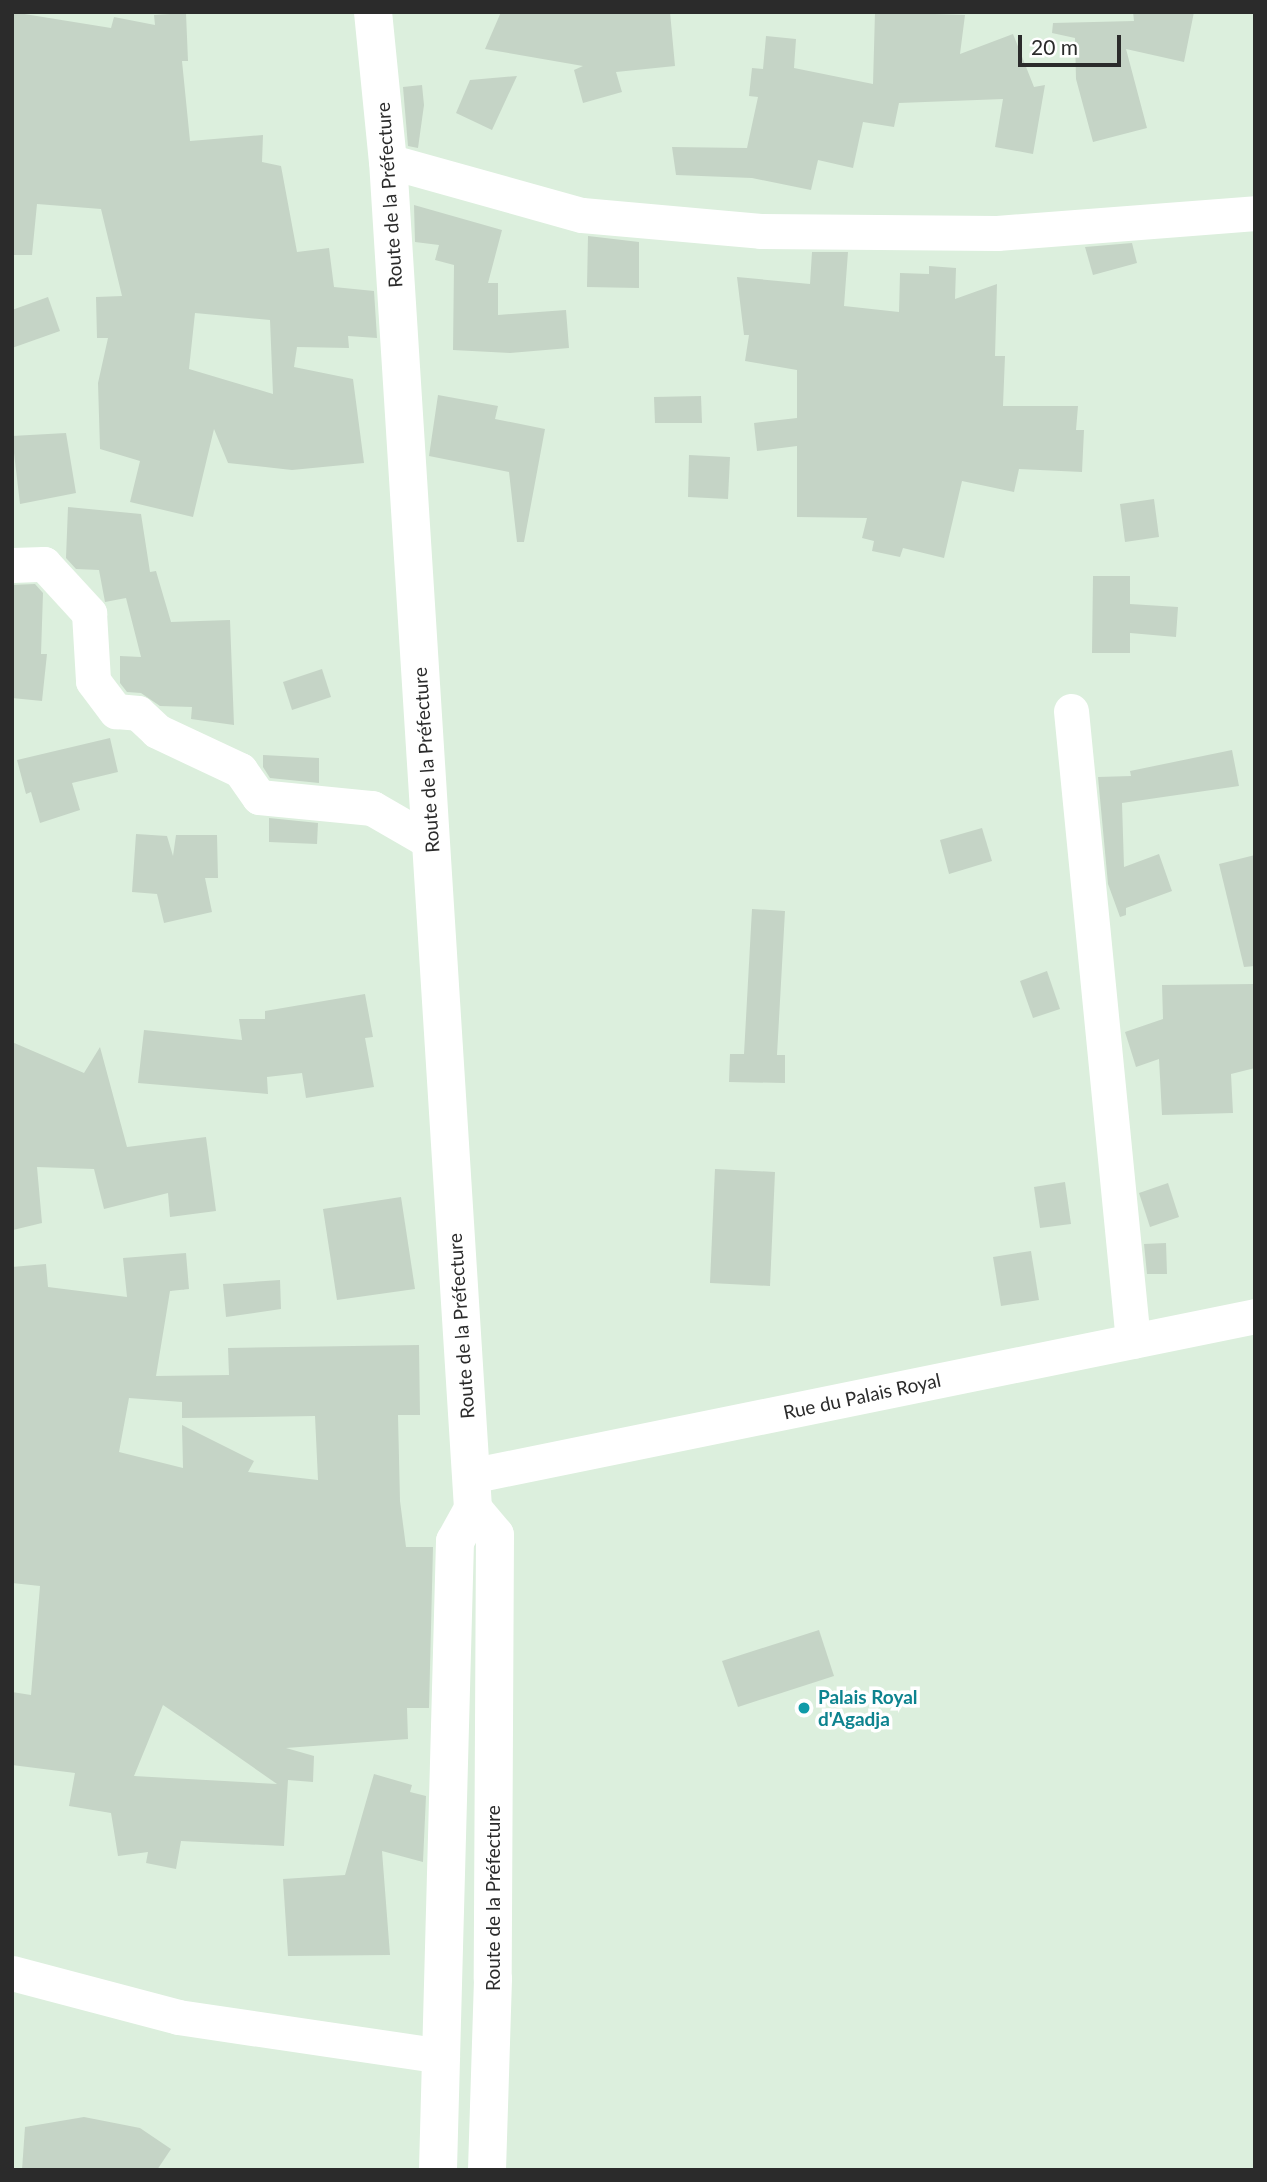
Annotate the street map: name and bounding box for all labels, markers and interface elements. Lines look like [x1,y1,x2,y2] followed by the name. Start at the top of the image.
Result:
[1022,21,1125,65] scale bar
[1031,34,1078,59] text: 20 m
[371,102,407,288] street label: Route de la Préfecture
[408,667,444,853] street label: Route de la Préfecture
[443,1233,479,1419] street label: Route de la Préfecture
[781,1368,943,1424] street label: Rue du Palais Royal
[818,1686,918,1730] place label: Palais Royal d'Agadja
[796,1700,812,1716] marker: Palais Royal d'Agadja
[482,1805,504,1991] street label: Route de la Préfecture

